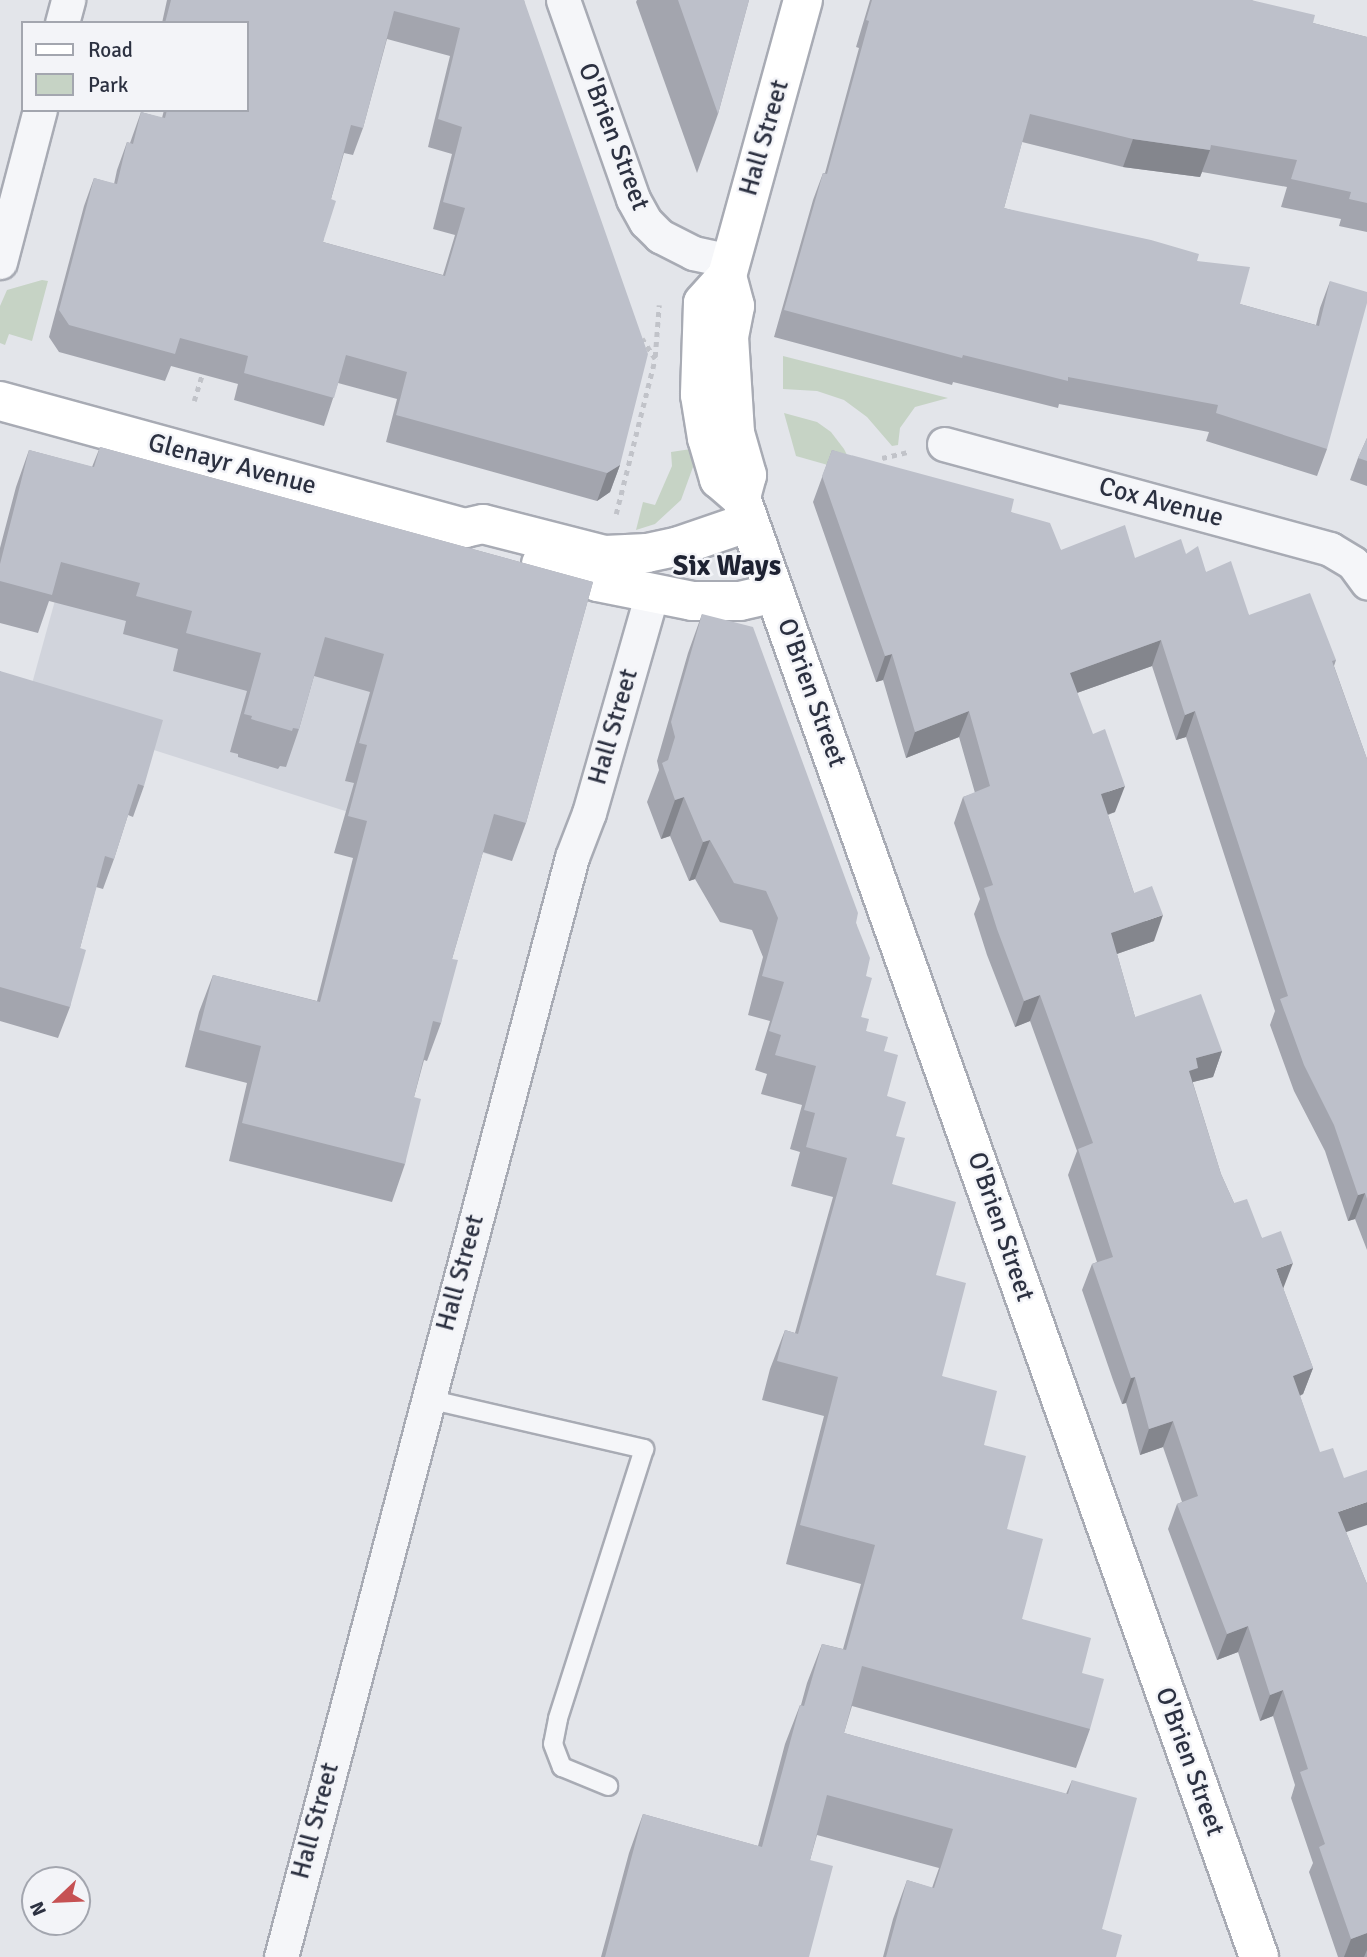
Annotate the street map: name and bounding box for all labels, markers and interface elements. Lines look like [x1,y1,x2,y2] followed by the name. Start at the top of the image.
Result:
[21,21,248,112] legend
[88,37,133,63] text: Road
[571,59,655,215] street label: O'Brien Street
[88,72,128,98] text: Park
[734,76,796,200] street label: Hall Street
[144,428,320,502] street label: Glenayr Avenue
[1095,471,1227,535] street label: Cox Avenue
[673,549,781,583] district label: Six Ways
[770,615,852,771] street label: O'Brien Street
[583,665,645,789] street label: Hall Street
[960,1148,1040,1306] street label: O'Brien Street
[431,1211,491,1335] street label: Hall Street
[1148,1684,1230,1840] street label: O'Brien Street
[286,1759,346,1883] street label: Hall Street
[21,1866,91,1936] north arrow
[25,1898,52,1919] text: N

